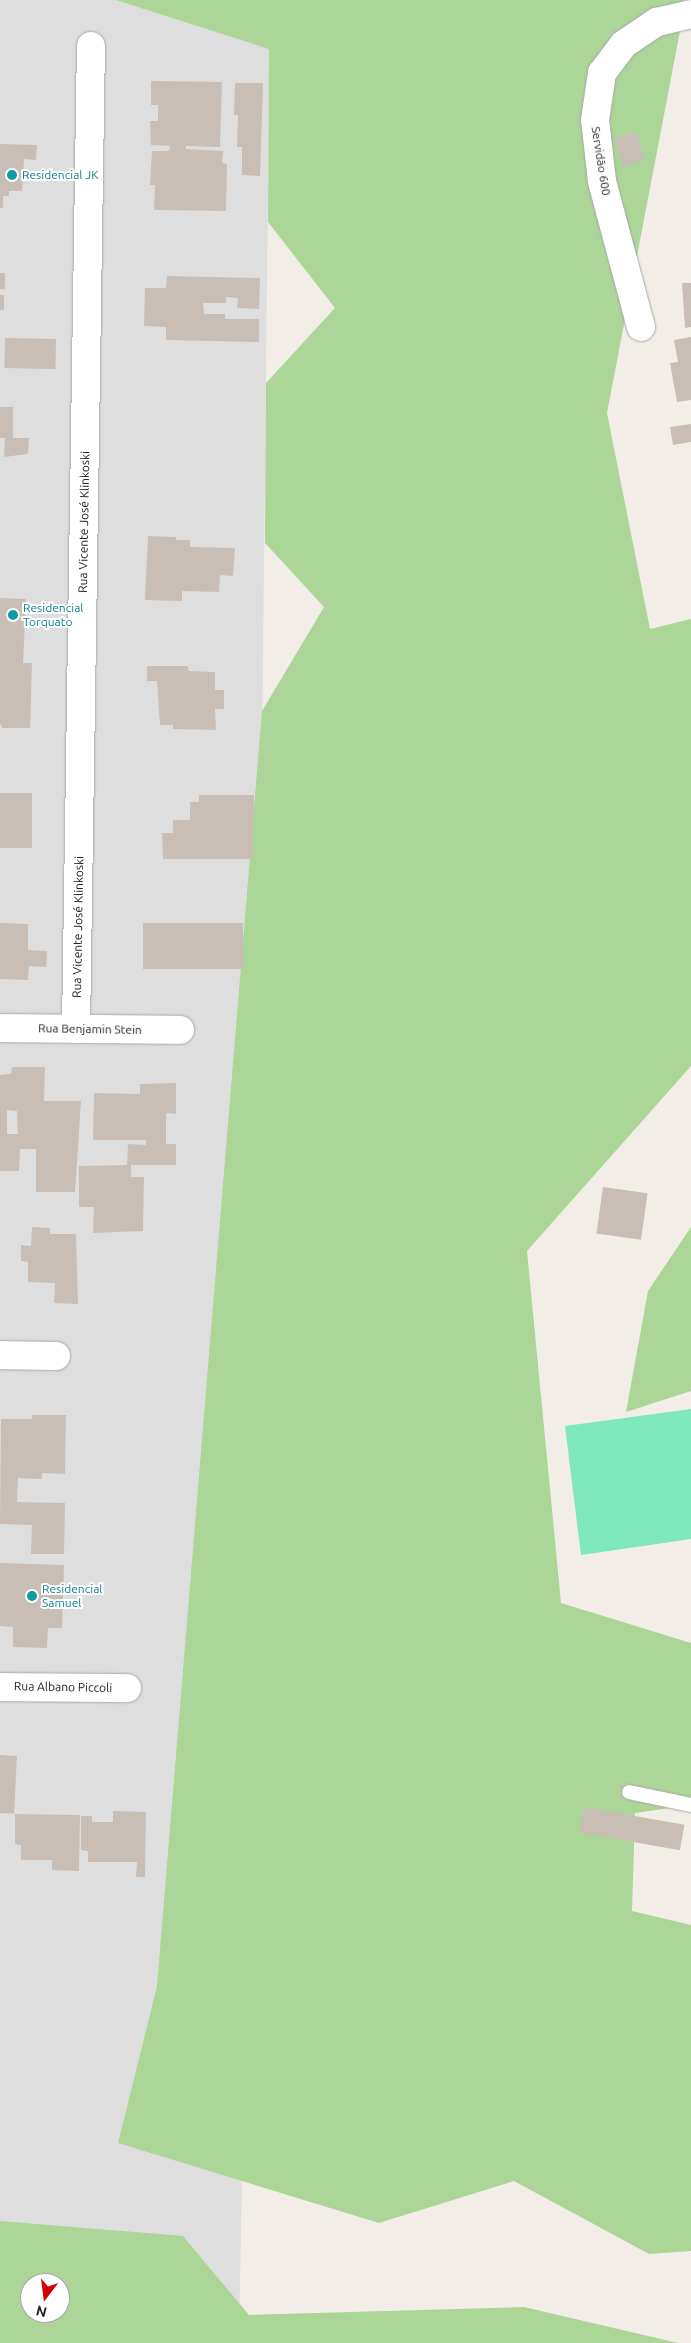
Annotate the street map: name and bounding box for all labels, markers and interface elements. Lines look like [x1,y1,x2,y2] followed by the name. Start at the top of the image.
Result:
[588,125,614,197] street label: Servidão 600
[22,168,98,182] place label: Residencial JK
[6,169,18,181] marker: Residencial JK
[76,451,92,593] street label: Rua Vicente José Klinkoski
[23,601,84,629] place label: Residencial Torquato
[7,609,19,621] marker: Residencial Torquato
[70,856,86,998] street label: Rua Vicente José Klinkoski
[38,1021,142,1037] street label: Rua Benjamin Stein
[42,1582,103,1610] place label: Residencial Samuel
[26,1590,38,1602] marker: Residencial Samuel
[14,1679,112,1695] street label: Rua Albano Piccoli
[20,2273,70,2323] north arrow
[34,2302,49,2321] text: N

